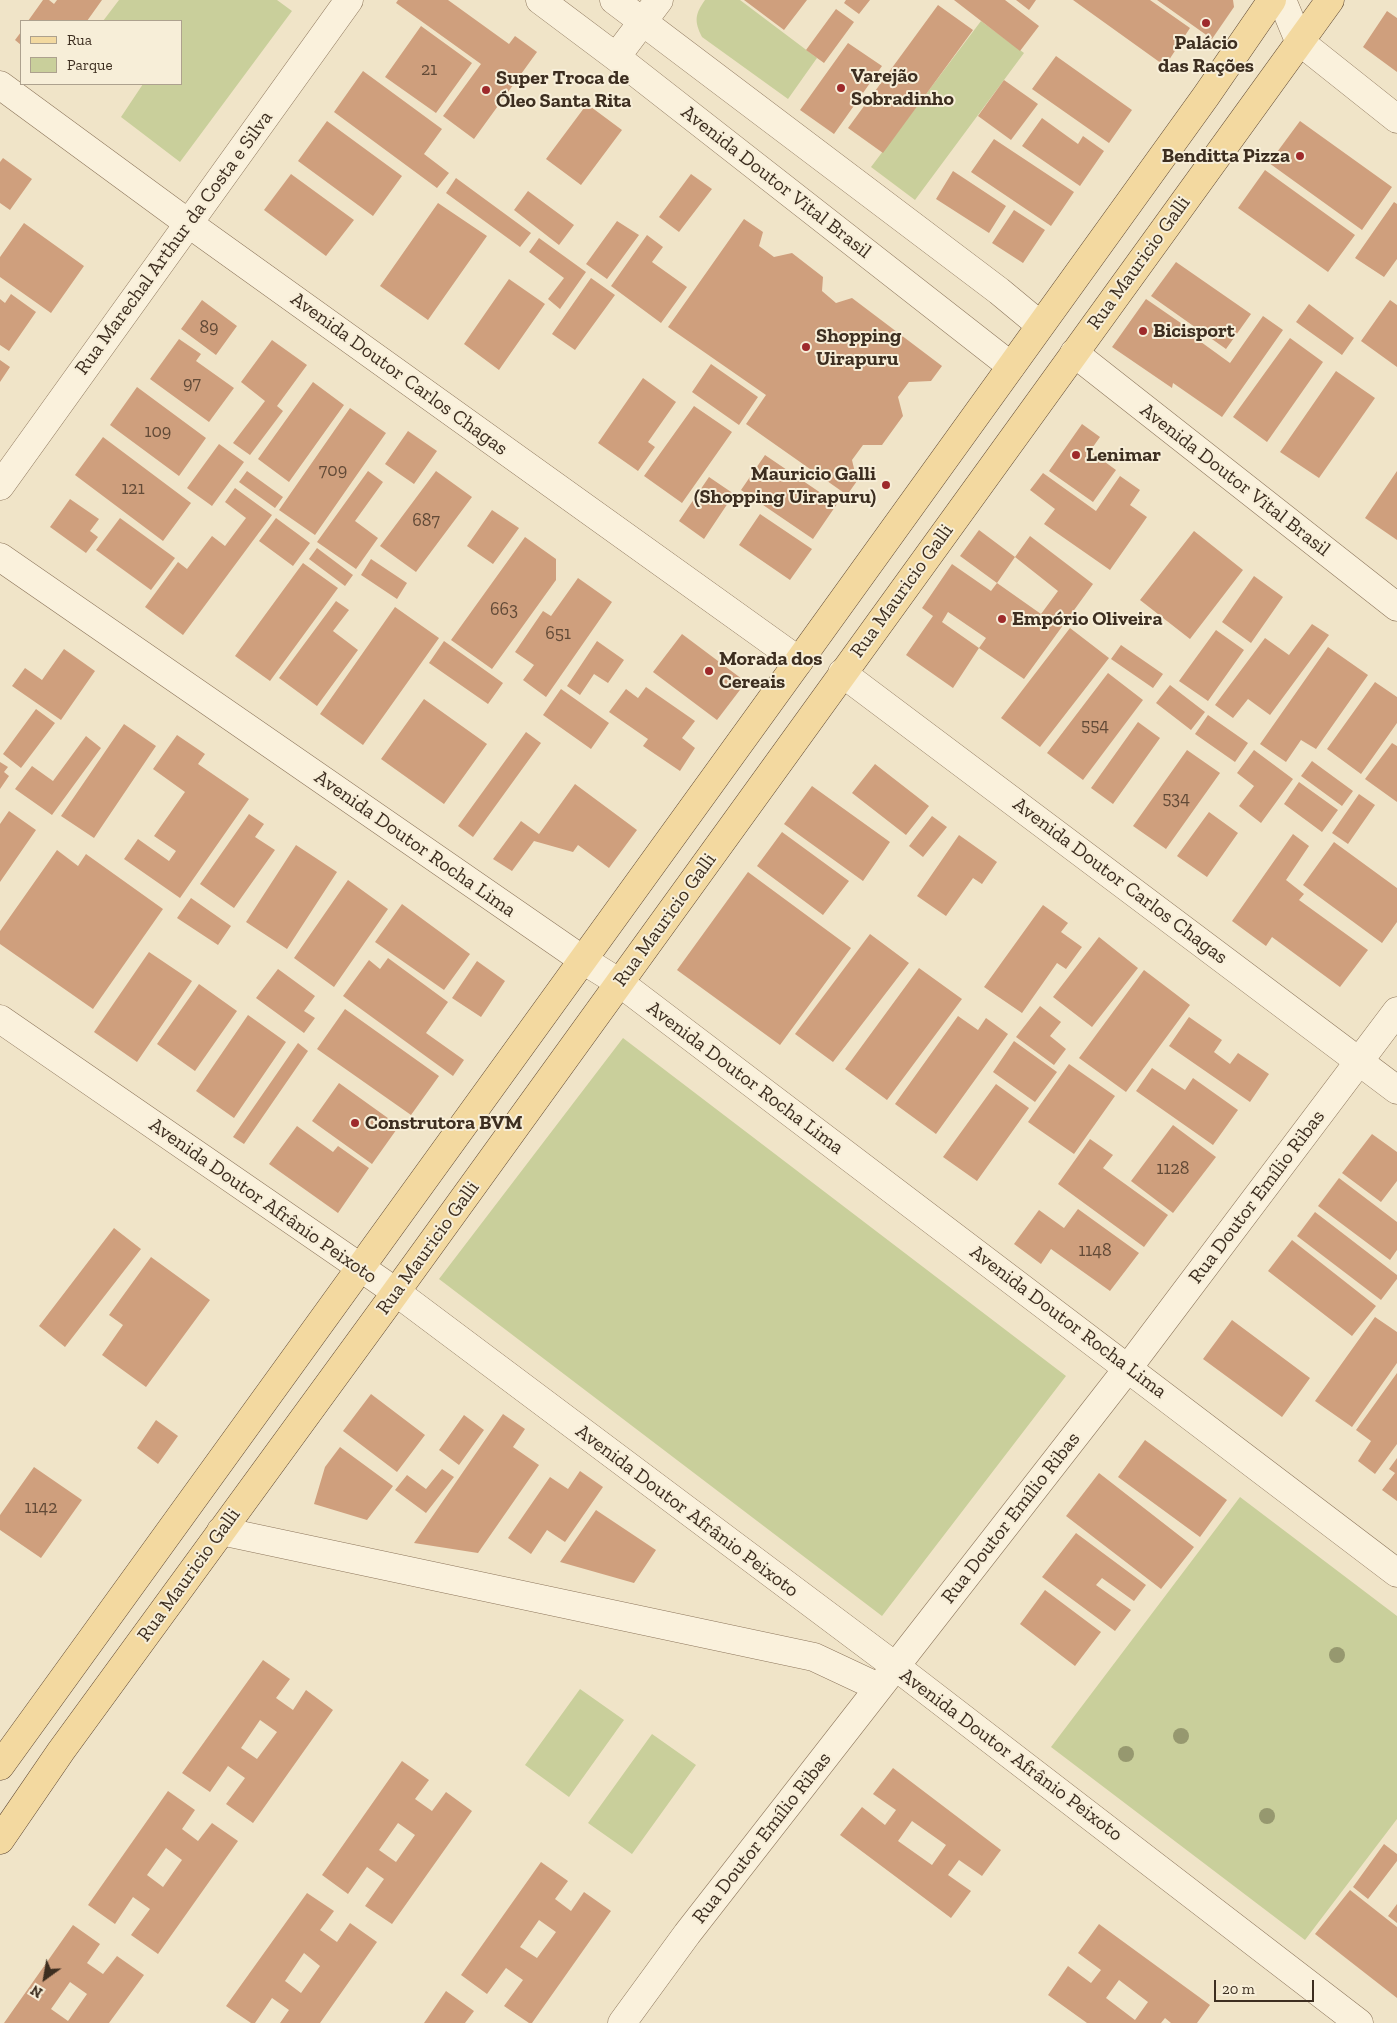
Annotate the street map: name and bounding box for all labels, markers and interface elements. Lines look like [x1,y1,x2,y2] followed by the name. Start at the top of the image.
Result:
[1200,17,1212,29] marker: Palácio das Rações
[20,20,182,85] legend
[67,31,92,49] text: Rua
[1158,31,1254,78] place label: Palácio das Rações
[67,56,113,74] text: Parque
[421,59,437,81] house number: 21
[851,64,954,111] place label: Varejão Sobradinho
[496,66,631,113] place label: Super Troca de Óleo Santa Rita
[835,82,847,94] marker: Varejão Sobradinho
[480,84,492,96] marker: Super Troca de Óleo Santa Rita
[676,100,876,264] street label: Avenida Doutor Vital Brasil
[70,106,278,380] street label: Rua Marechal Arthur da Costa e Silva
[1162,144,1290,168] place label: Benditta Pizza
[1294,150,1306,162] marker: Benditta Pizza
[1082,191,1196,335] street label: Rua Mauricio Galli
[286,287,512,461] street label: Avenida Doutor Carlos Chagas
[199,317,219,339] house number: 89
[1153,319,1235,343] place label: Bicisport
[816,324,901,371] place label: Shopping Uirapuru
[1137,325,1149,337] marker: Bicisport
[800,341,812,353] marker: Shopping Uirapuru
[183,373,201,395] house number: 97
[1135,398,1335,562] street label: Avenida Doutor Vital Brasil
[145,421,171,443] house number: 109
[1086,443,1161,467] place label: Lenimar
[1070,449,1082,461] marker: Lenimar
[319,460,347,482] house number: 709
[694,462,876,509] place label: Mauricio Galli (Shopping Uirapuru)
[121,478,145,500] house number: 121
[880,479,892,491] marker: Mauricio Galli (Shopping Uirapuru)
[412,510,440,532] house number: 687
[845,519,959,663] street label: Rua Mauricio Galli
[490,599,518,621] house number: 663
[1012,607,1162,631] place label: Empório Oliveira
[996,613,1008,625] marker: Empório Oliveira
[545,623,571,645] house number: 651
[719,647,822,694] place label: Morada dos Cereais
[703,665,715,677] marker: Morada dos Cereais
[1081,715,1109,737] house number: 554
[310,765,520,923] street label: Avenida Doutor Rocha Lima
[1162,788,1190,810] house number: 534
[1008,792,1232,970] street label: Avenida Doutor Carlos Chagas
[608,848,722,992] street label: Rua Mauricio Galli
[642,996,848,1160] street label: Avenida Doutor Rocha Lima
[1184,1105,1330,1289] street label: Rua Doutor Emílio Ribas
[365,1111,523,1135] place label: Construtora BVM
[144,1113,382,1289] street label: Avenida Doutor Afrânio Peixoto
[349,1117,361,1129] marker: Construtora BVM
[1157,1158,1189,1180] house number: 1128
[371,1176,485,1320] street label: Rua Mauricio Galli
[965,1240,1171,1404] street label: Avenida Doutor Rocha Lima
[1078,1240,1112,1262] house number: 1148
[571,1419,803,1603] street label: Avenida Doutor Afrânio Peixoto
[936,1427,1086,1609] street label: Rua Doutor Emílio Ribas
[25,1497,57,1519] house number: 1142
[132,1503,246,1647] street label: Rua Mauricio Galli
[895,1663,1127,1847] street label: Avenida Doutor Afrânio Peixoto
[687,1747,837,1929] street label: Rua Doutor Emílio Ribas
[20,1953,70,2003] north arrow
[1217,1970,1317,2002] scale bar
[1222,1980,1255,1998] text: 20 m
[28,1981,46,2001] text: N

